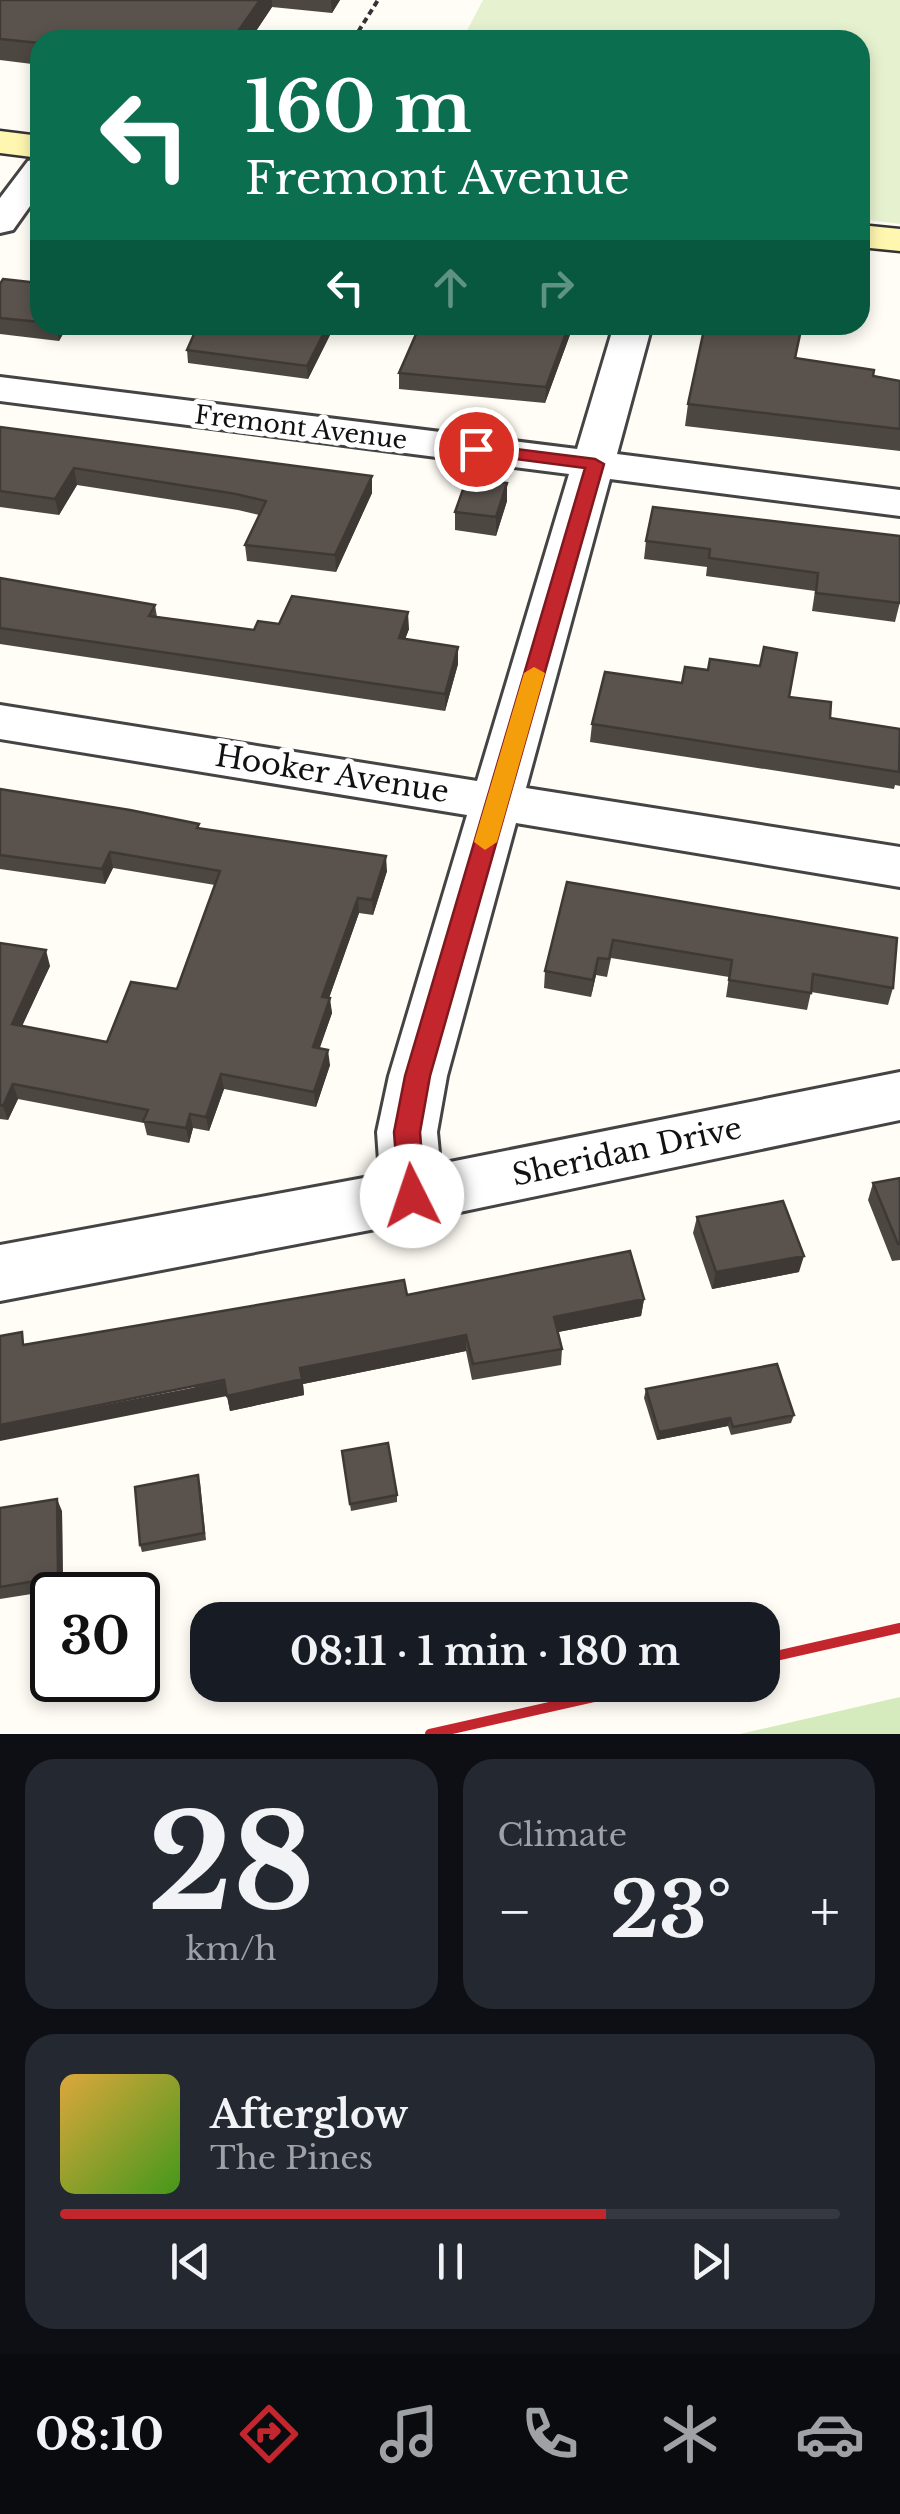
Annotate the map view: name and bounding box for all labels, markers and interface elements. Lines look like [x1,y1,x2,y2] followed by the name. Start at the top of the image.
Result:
[245,64,472,151] text: 160 m
[80,70,210,200] icon: left
[245,150,630,206] text: Fremont Avenue
[318,260,373,315] icon: left
[423,260,478,315] icon: ahead
[528,260,583,315] icon: right
[193,399,409,456] street label: Fremont Avenue
[434,407,519,492] pin
[449,422,504,477] icon: arrive
[213,737,451,810] street label: Hooker Avenue
[509,1109,745,1194] street label: Sheridan Drive
[360,1144,464,1248] position arrow
[30,1572,160,1702] speed limit sign: 30
[290,1628,680,1675] text: 08:11 · 1 min · 180 m
[148,1783,315,1944] text: 28
[498,1815,627,1855] text: Climate
[610,1864,732,1957] text: 23°
[498,1878,532,1946] text: −
[810,1878,840,1946] text: +
[186,1929,277,1969] text: km/h
[210,2091,408,2138] text: Afterglow
[210,2138,373,2178] text: The Pines
[163,2234,218,2289] icon: previous
[423,2234,478,2289] icon: pause
[683,2234,738,2289] icon: next
[234,2399,304,2469] icon: directions
[374,2399,444,2469] icon: music
[515,2399,585,2469] icon: phone
[655,2399,725,2469] icon: climate
[795,2399,865,2469] icon: car
[35,2406,164,2462] text: 08:10

